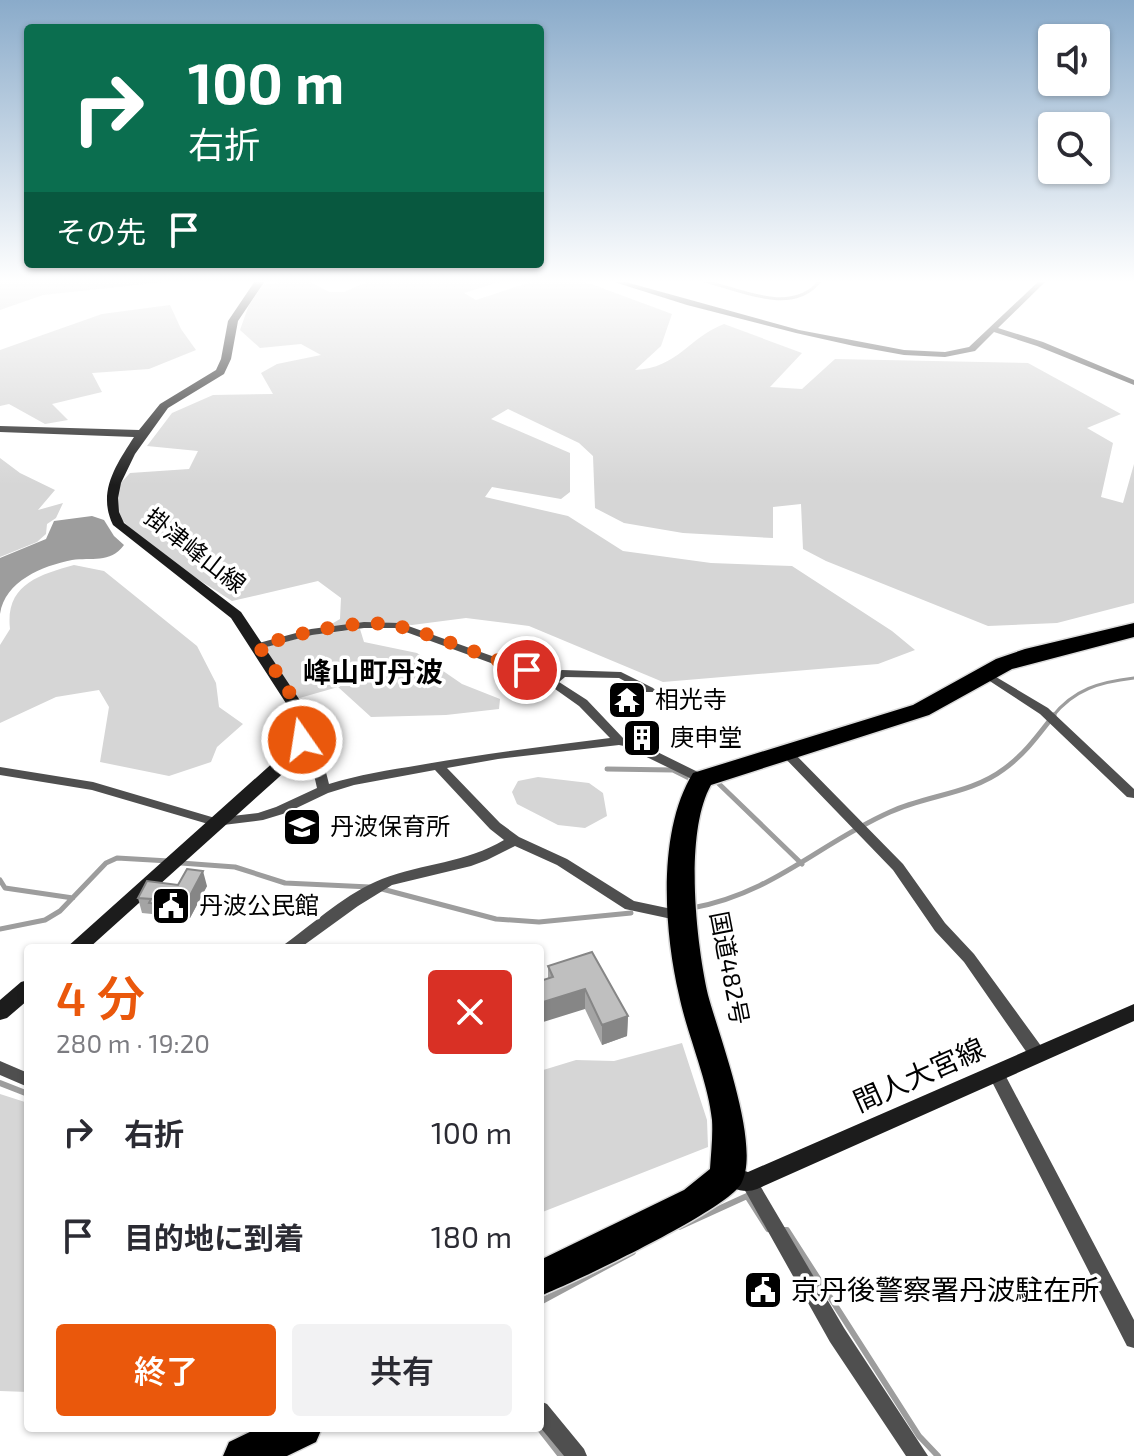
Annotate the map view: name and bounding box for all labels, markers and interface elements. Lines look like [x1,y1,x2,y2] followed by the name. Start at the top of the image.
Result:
[1038,24,1110,184] map controls
[1038,24,1110,96] button: sound
[188,48,344,115] text: 100 m
[56,56,160,160] icon: right
[1038,112,1110,184] button: search
[188,122,260,165] text: 右折
[162,208,206,252] icon: arrive
[56,213,146,249] text: その先
[140,501,252,598] street label: 掛津峰山線
[493,636,561,704] pin
[505,648,549,692] icon: arrive
[303,654,443,688] district label: 峰山町丹波
[606,679,648,721] temple icon: 相光寺
[655,684,727,713] place label: 相光寺
[260,698,344,782] position arrow
[621,717,663,759] building icon: 庚申堂
[670,722,742,751] place label: 庚申堂
[281,806,323,848] school or university icon: 丹波保育所
[330,811,450,840] place label: 丹波保育所
[150,885,192,927] public building icon: 丹波公民館
[199,890,319,919] place label: 丹波公民館
[705,909,756,1027] street label: 国道482号
[56,968,145,1026] text: 4 分
[428,970,512,1054] button: close
[56,1027,210,1058] text: 280 m · 19:20
[848,1030,989,1118] street label: 間人大宮線
[56,1110,100,1154] icon: right
[431,1114,512,1150] text: 100 m
[124,1115,184,1151] text: 右折
[56,1214,100,1258] icon: arrive
[431,1218,512,1254] text: 180 m
[124,1219,304,1255] text: 目的地に到着
[742,1269,784,1311] public building icon: 京丹後警察署丹波駐在所
[791,1272,1099,1306] place label: 京丹後警察署丹波駐在所
[56,1324,276,1416] button: 終了
[292,1324,512,1416] button: 共有

